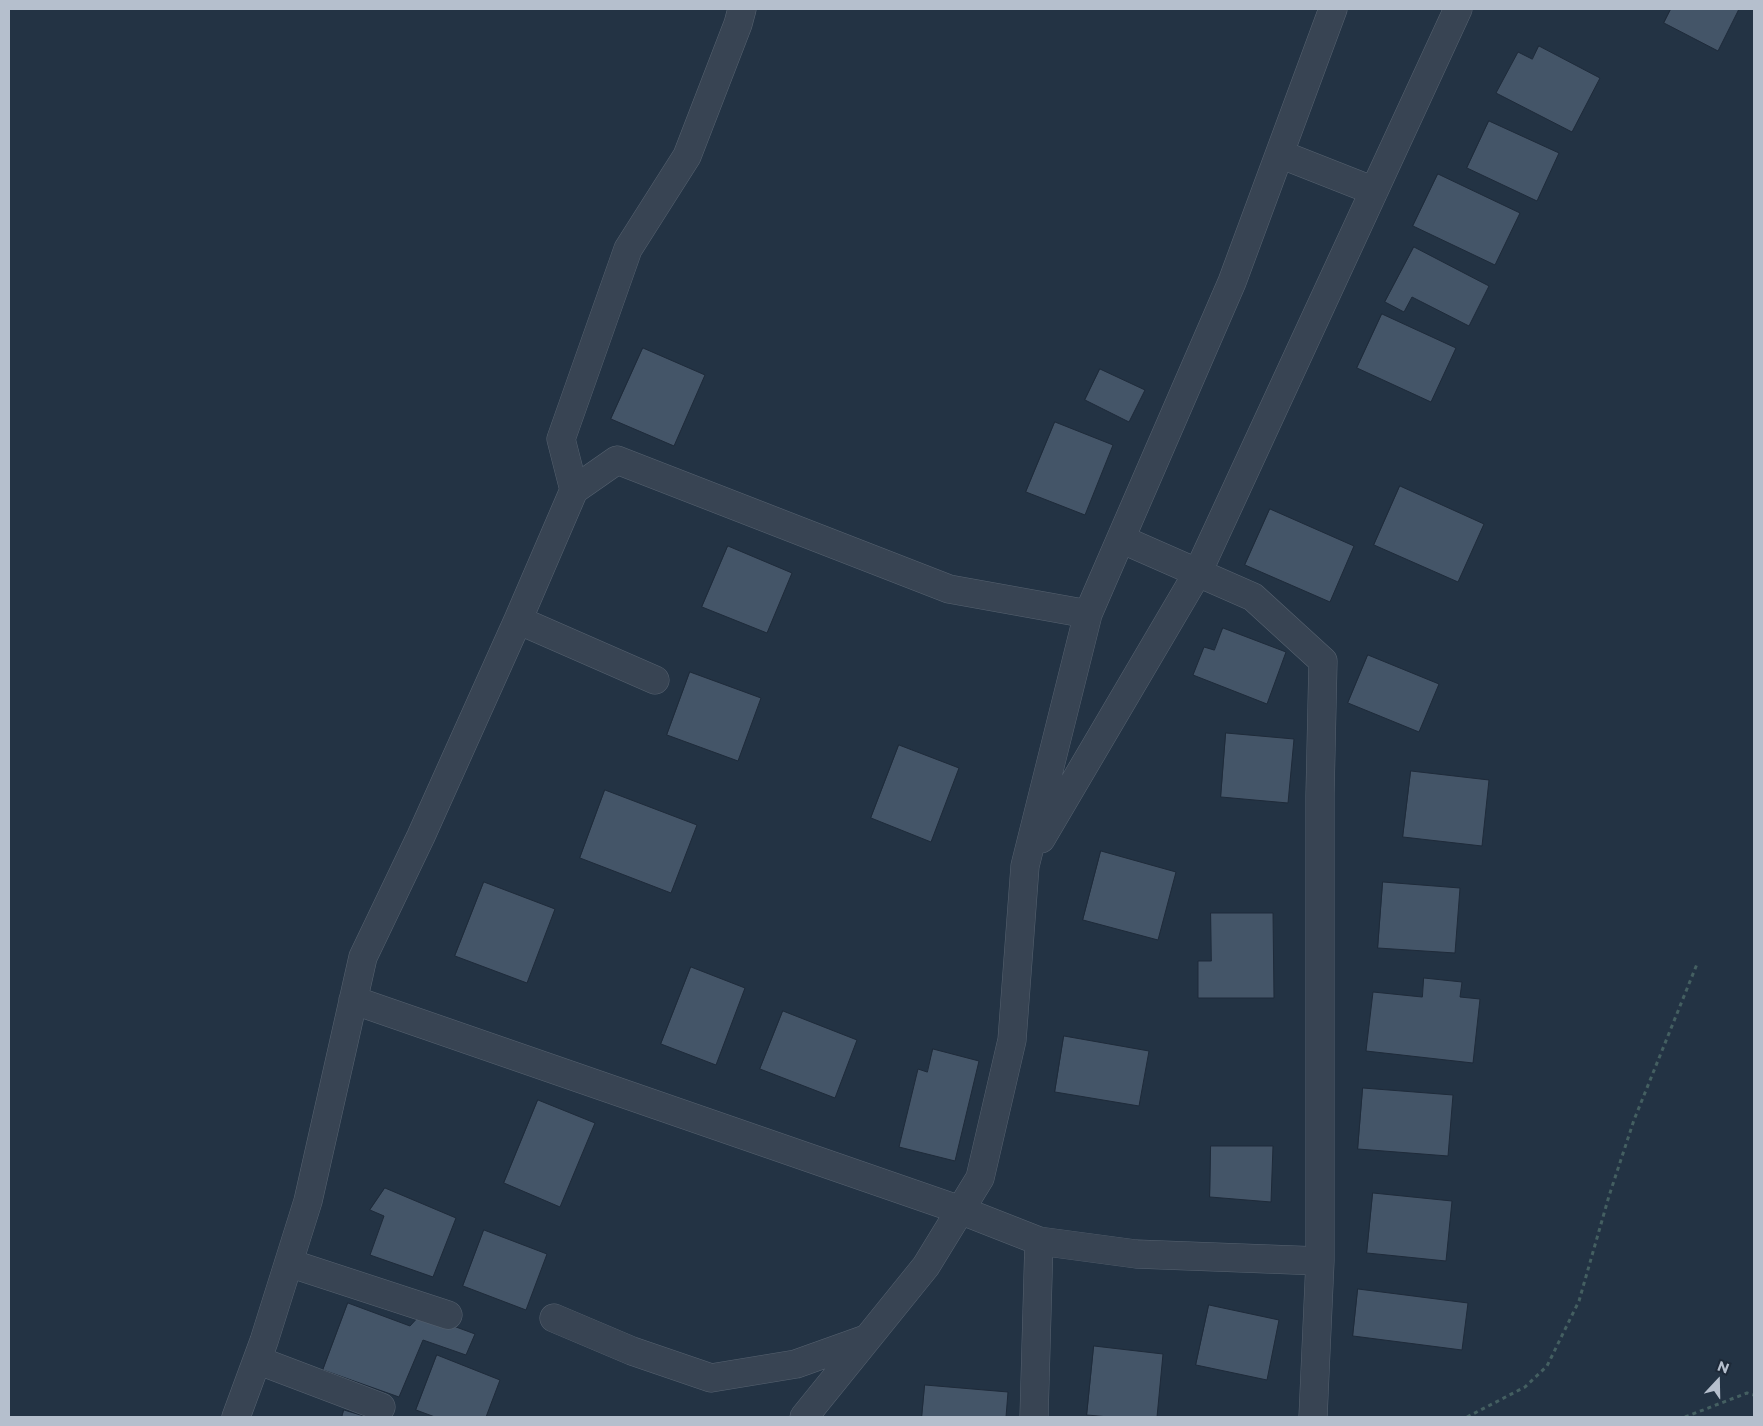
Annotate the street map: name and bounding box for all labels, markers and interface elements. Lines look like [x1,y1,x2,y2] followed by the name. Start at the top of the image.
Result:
[1693,1356,1743,1406] north arrow
[1715,1357,1732,1377] text: N

